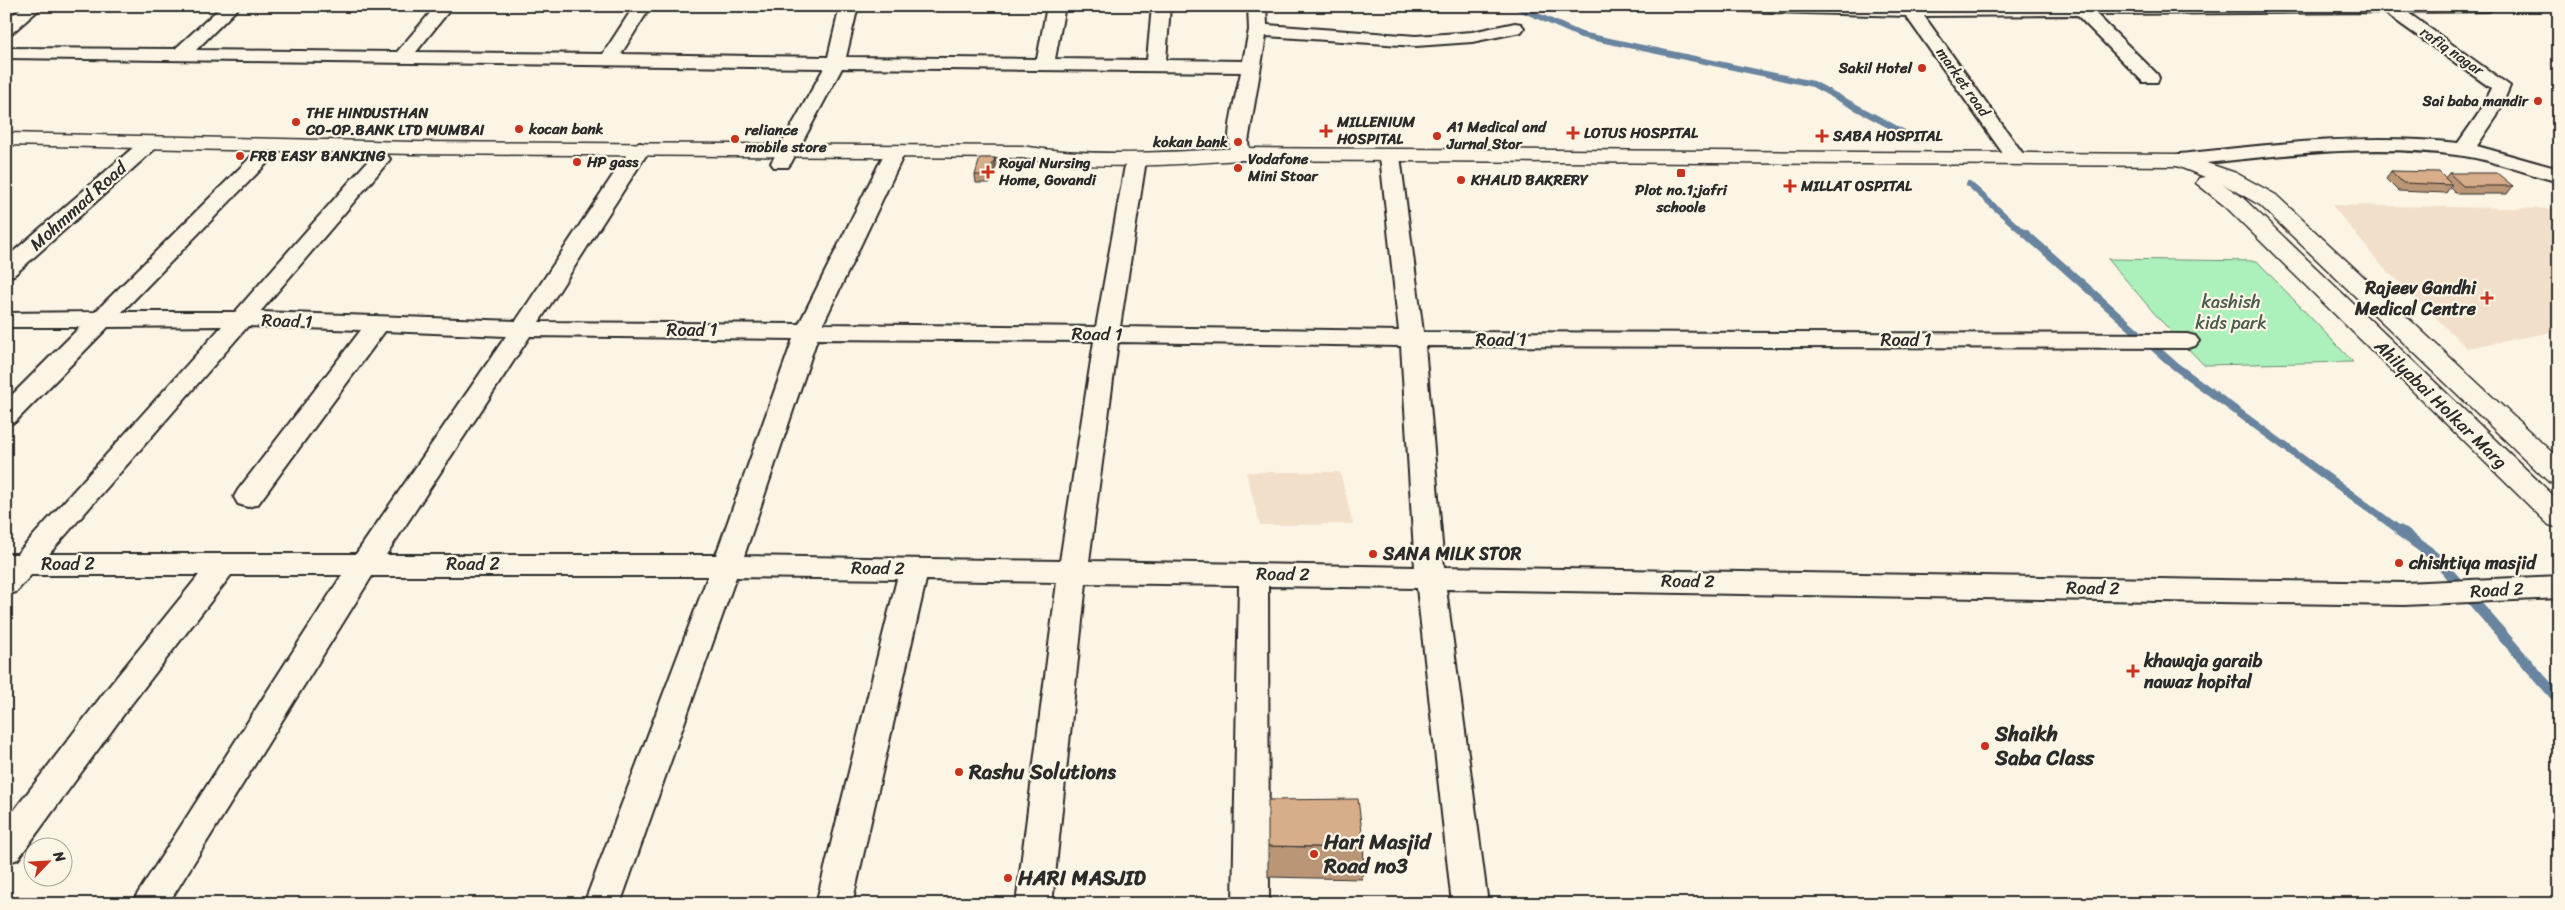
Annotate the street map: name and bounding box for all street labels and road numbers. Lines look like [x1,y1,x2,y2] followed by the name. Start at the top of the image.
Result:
[2415,19,2490,83] street label: rafiq nagar
[1929,42,1997,123] street label: market road
[22,152,135,259] street label: Mohmmad Road
[261,304,313,338] street label: Road 1
[667,314,718,346] street label: Road 1
[1071,318,1123,350] street label: Road 1
[1476,324,1527,356] street label: Road 1
[1881,324,1932,356] street label: Road 1
[2366,331,2515,477] street label: Ahilyabai Holkar Marg
[41,548,95,580] street label: Road 2
[446,548,500,580] street label: Road 2
[851,552,905,584] street label: Road 2
[1256,558,1310,590] street label: Road 2
[1661,565,1715,597] street label: Road 2
[2066,572,2120,604] street label: Road 2
[2469,573,2525,607] street label: Road 2

